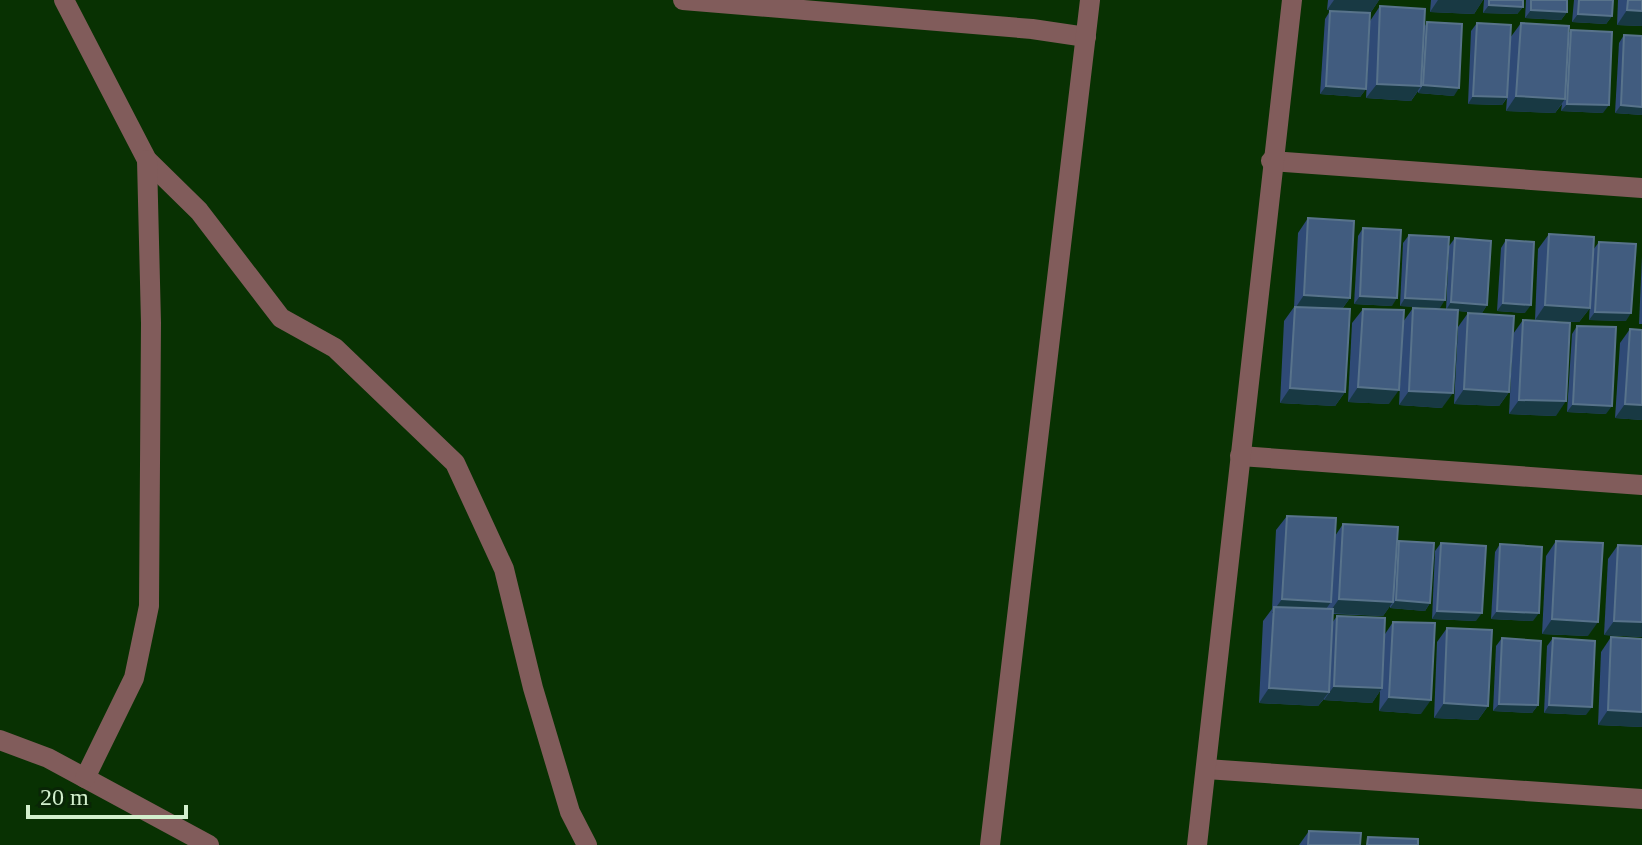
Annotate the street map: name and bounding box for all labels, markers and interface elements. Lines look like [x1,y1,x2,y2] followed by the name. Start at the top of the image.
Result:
[28,769,186,819] scale bar
[40,784,89,810] text: 20 m

